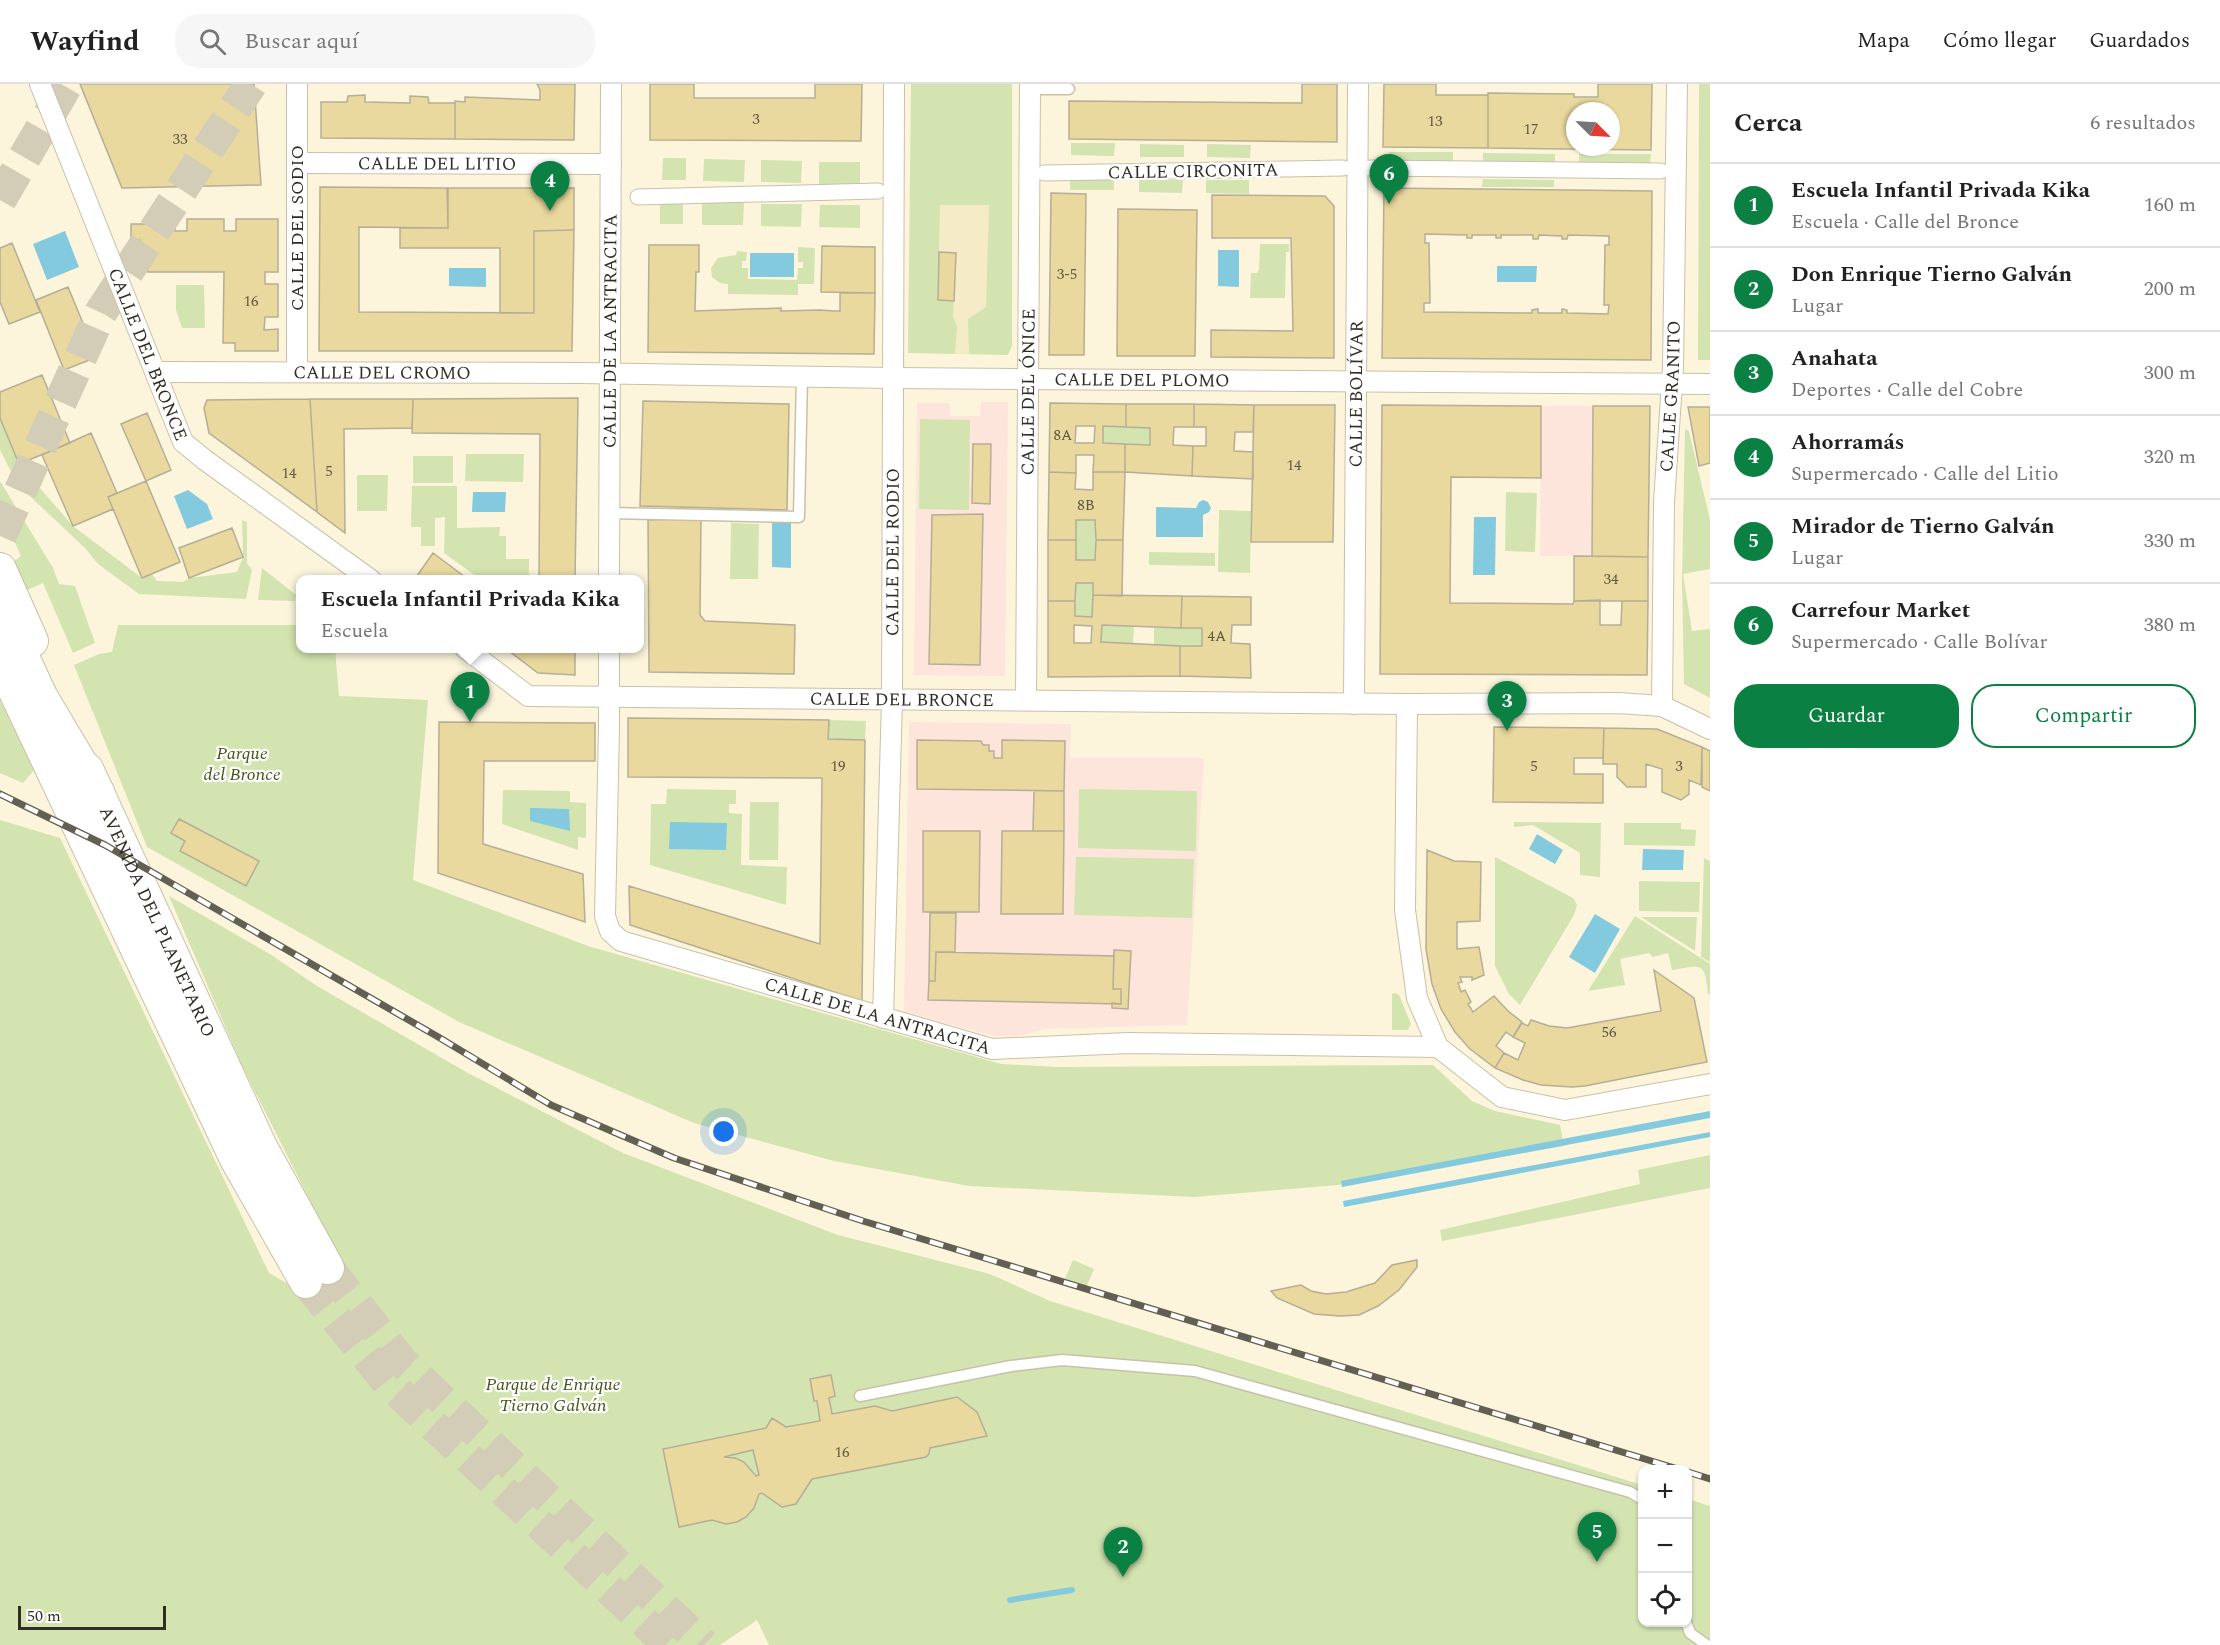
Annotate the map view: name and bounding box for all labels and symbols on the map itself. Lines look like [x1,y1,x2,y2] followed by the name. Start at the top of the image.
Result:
[1566,102,1620,156] north arrow
[752,108,760,131] house number: 3
[1427,110,1443,133] house number: 13
[1523,118,1539,141] house number: 17
[172,128,188,151] house number: 33
[284,145,311,311] street label: CALLE DEL SODIO
[358,150,516,178] street label: CALLE DEL LITIO
[1370,154,1408,204] pin: 6
[1107,157,1279,186] street label: CALLE CIRCONITA
[530,162,570,211] pin: 4
[597,214,624,448] street label: CALLE DE LA ANTRACITA
[1057,263,1077,286] house number: 3-5
[101,264,194,445] street label: CALLE DEL BRONCE
[243,290,259,313] house number: 16
[1014,308,1043,476] street label: CALLE DEL ÓNICE
[1343,320,1370,467] street label: CALLE BOLÍVAR
[1653,320,1688,473] street label: CALLE GRANITO
[293,359,471,387] street label: CALLE DEL CROMO
[1054,366,1230,394] street label: CALLE DEL PLOMO
[1054,424,1072,447] house number: 8A
[1286,454,1302,477] house number: 14
[325,460,333,483] house number: 5
[281,462,297,485] house number: 14
[879,468,907,636] street label: CALLE DEL RODIO
[1077,494,1095,517] house number: 8B
[1603,568,1619,591] house number: 34
[1208,625,1226,648] house number: 4A
[450,672,490,722] pin: 1
[1488,682,1526,731] pin: 3
[810,686,994,714] street label: CALLE DEL BRONCE
[203,740,281,788] park label: Parque del Bronce
[830,755,846,778] house number: 19
[1530,755,1538,778] house number: 5
[1675,755,1683,778] house number: 3
[92,802,222,1042] street label: AVENIDA DEL PLANETARIO
[761,970,994,1062] street label: CALLE DE LA ANTRACITA
[1601,1021,1617,1044] house number: 56
[709,1117,738,1146] your location
[485,1371,621,1419] park label: Parque de Enrique Tierno Galván
[834,1441,850,1464] house number: 16
[1578,1512,1616,1562] pin: 5
[1104,1528,1142,1577] pin: 2
[18,1603,166,1630] scale bar

